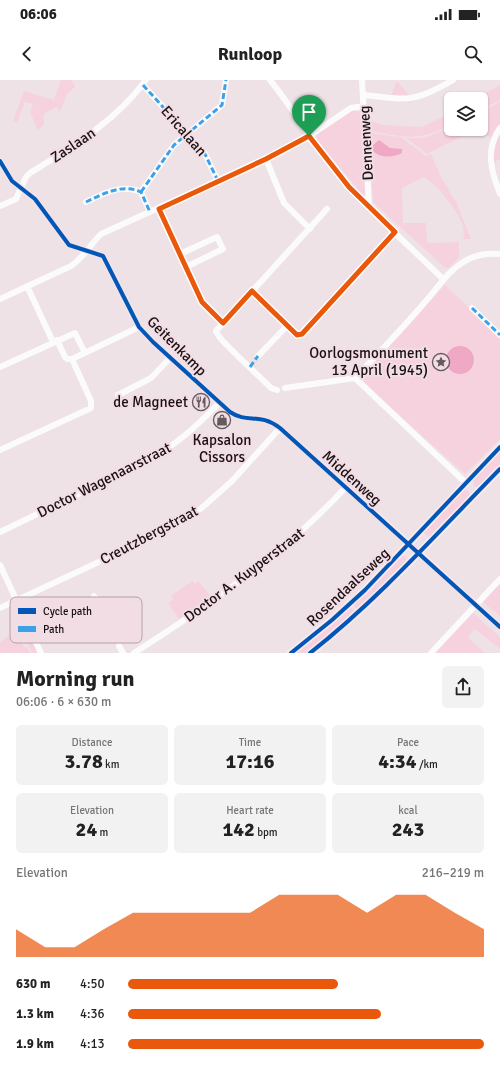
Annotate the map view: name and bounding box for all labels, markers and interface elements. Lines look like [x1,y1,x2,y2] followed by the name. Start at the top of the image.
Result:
[20,5,57,23] text: 06:06
[16,43,38,65] icon: back
[218,43,282,65] text: Runloop
[462,43,484,65] icon: search
[444,92,488,136] map controls
[444,92,488,136] button: layers
[292,95,326,136] pin
[298,101,320,123] icon: arrive
[157,102,211,160] street label: Ericalaan
[355,105,377,181] street label: Dennenweg
[47,124,99,166] street label: Zaslaan
[143,312,211,380] street label: Geitenkamp
[309,344,428,379] place label: Oorlogsmonument 13 April (1945)
[431,352,451,372] place icon: Oorlogsmonument 13 April (1945)
[191,392,211,412] restaurant icon: de Magneet
[113,393,188,411] place label: de Magneet
[212,410,232,430] shop icon: Kapsalon Cissors
[193,431,251,466] place label: Kapsalon Cissors
[34,438,174,522] street label: Doctor Wagenaarstraat
[319,447,385,509] street label: Middenweg
[97,502,201,568] street label: Creutzbergstraat
[180,524,308,626] street label: Doctor A. Kuyperstraat
[303,544,393,630] street label: Rosendaalseweg
[10,597,142,643] legend
[43,605,92,618] text: Cycle path
[43,623,64,636] text: Path
[16,665,135,692] text: Morning run
[442,666,484,708] button: share
[16,694,111,710] text: 06:06 · 6 × 630 m
[72,736,112,749] text: Distance
[239,736,261,749] text: Time
[397,736,419,749] text: Pace
[65,749,103,774] text: 3.78
[225,749,275,774] text: 17:16
[378,749,416,774] text: 4:34
[103,758,119,771] text: km
[416,758,438,771] text: /km
[70,804,114,817] text: Elevation
[226,804,274,817] text: Heart rate
[398,804,418,817] text: kcal
[76,817,97,842] text: 24
[222,817,255,842] text: 142
[392,817,424,842] text: 243
[97,826,108,839] text: m
[255,826,278,839] text: bpm
[16,865,68,881] text: Elevation
[422,865,484,881] text: 216–219 m
[16,976,50,992] text: 630 m
[80,976,105,992] text: 4:50
[16,1006,54,1022] text: 1.3 km
[80,1006,105,1022] text: 4:36
[16,1036,54,1052] text: 1.9 km
[80,1036,105,1052] text: 4:13

